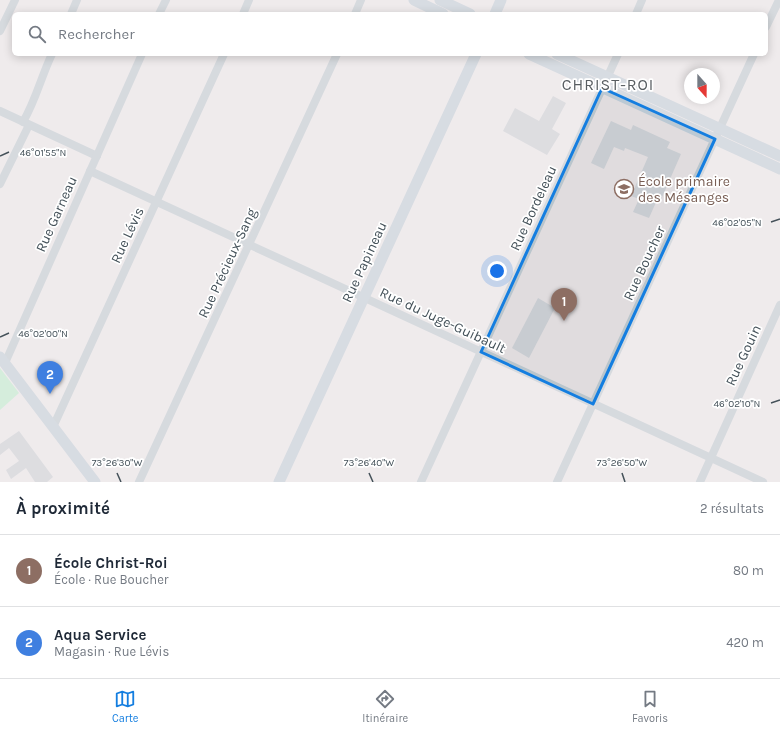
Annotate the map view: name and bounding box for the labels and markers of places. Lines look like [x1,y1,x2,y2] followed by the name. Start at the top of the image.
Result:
[638,172,730,206] place label: École primaire des Mésanges
[613,178,635,200] school or university icon: École primaire des Mésanges
[551,288,577,321] pin: 1
[37,361,63,394] pin: 2

